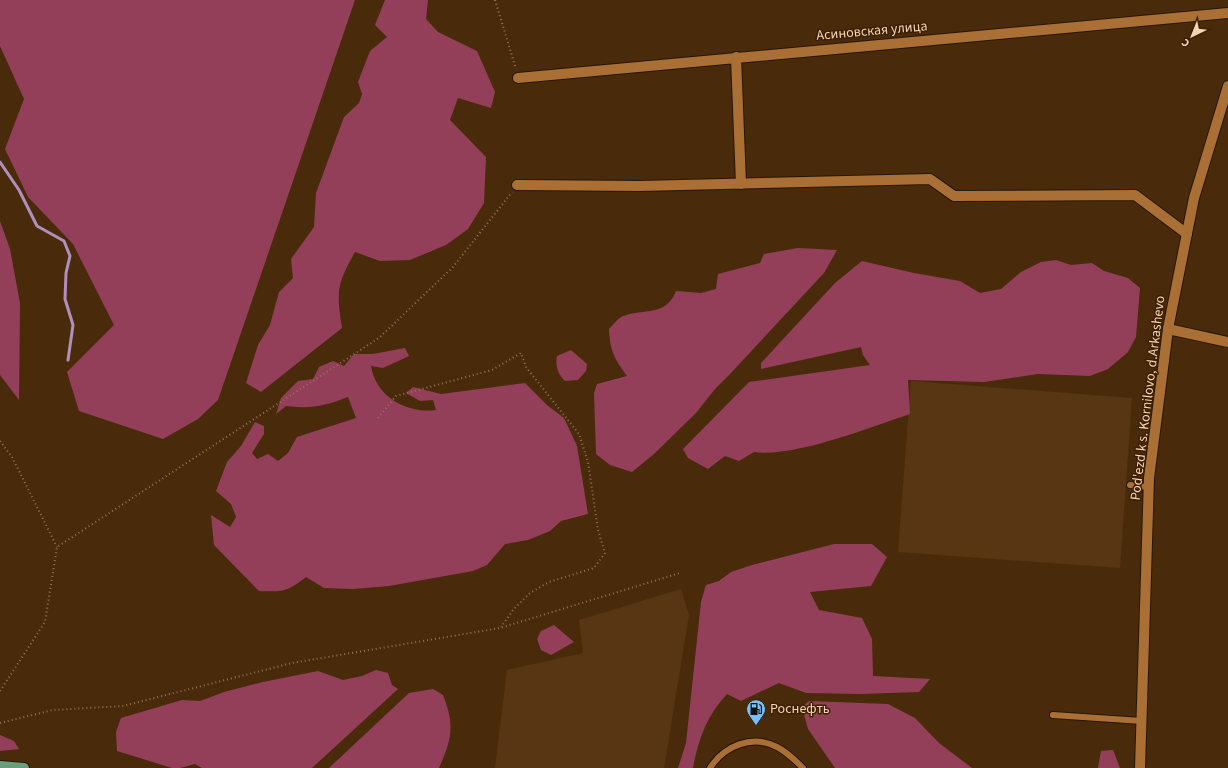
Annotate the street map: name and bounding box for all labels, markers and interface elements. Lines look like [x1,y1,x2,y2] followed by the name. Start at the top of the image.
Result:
[816,16,928,46] street label: Асиновская улица
[1172,16,1212,56] north arrow
[1178,35,1193,51] text: С
[1126,294,1170,502] street label: Pod'ezd k s. Kornilovo, d.Arkashevo
[745,698,767,726] fuel station icon: Роснефть
[770,699,830,719] place label: Роснефть

